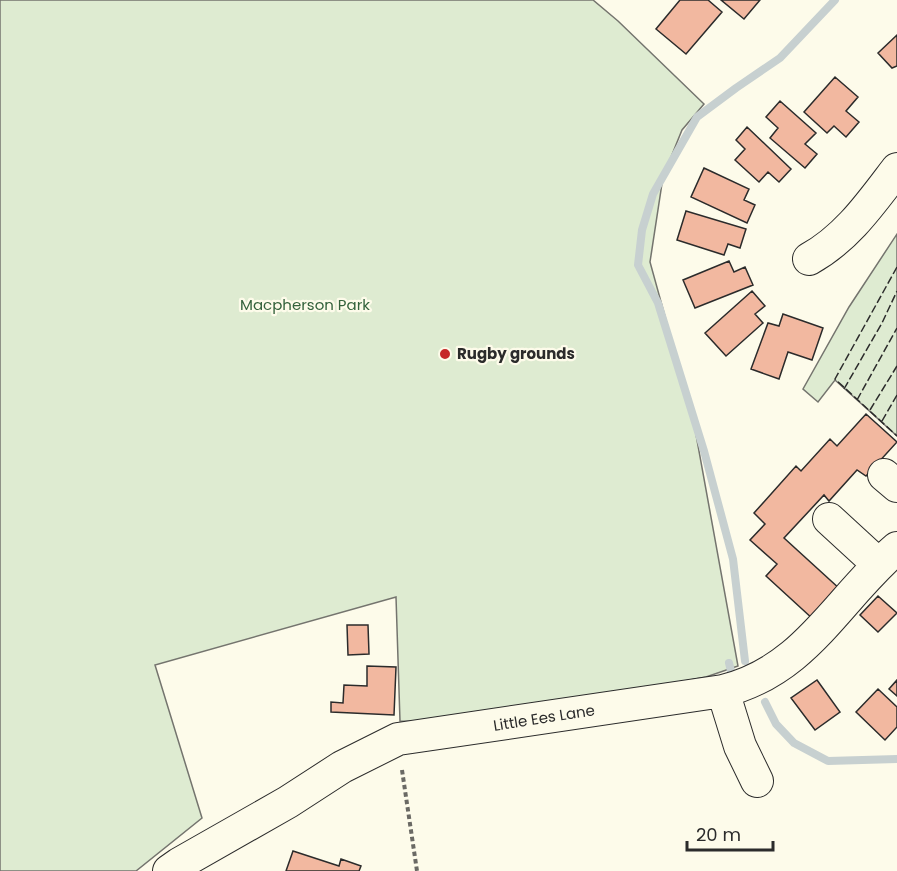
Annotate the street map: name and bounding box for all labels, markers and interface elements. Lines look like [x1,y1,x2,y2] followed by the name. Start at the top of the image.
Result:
[240,294,370,315] park label: Macpherson Park
[457,343,575,364] place label: Rugby grounds
[438,347,452,361] marker: Rugby grounds
[492,699,596,736] street label: Little Ees Lane
[687,814,772,852] scale bar
[696,822,741,847] text: 20 m

